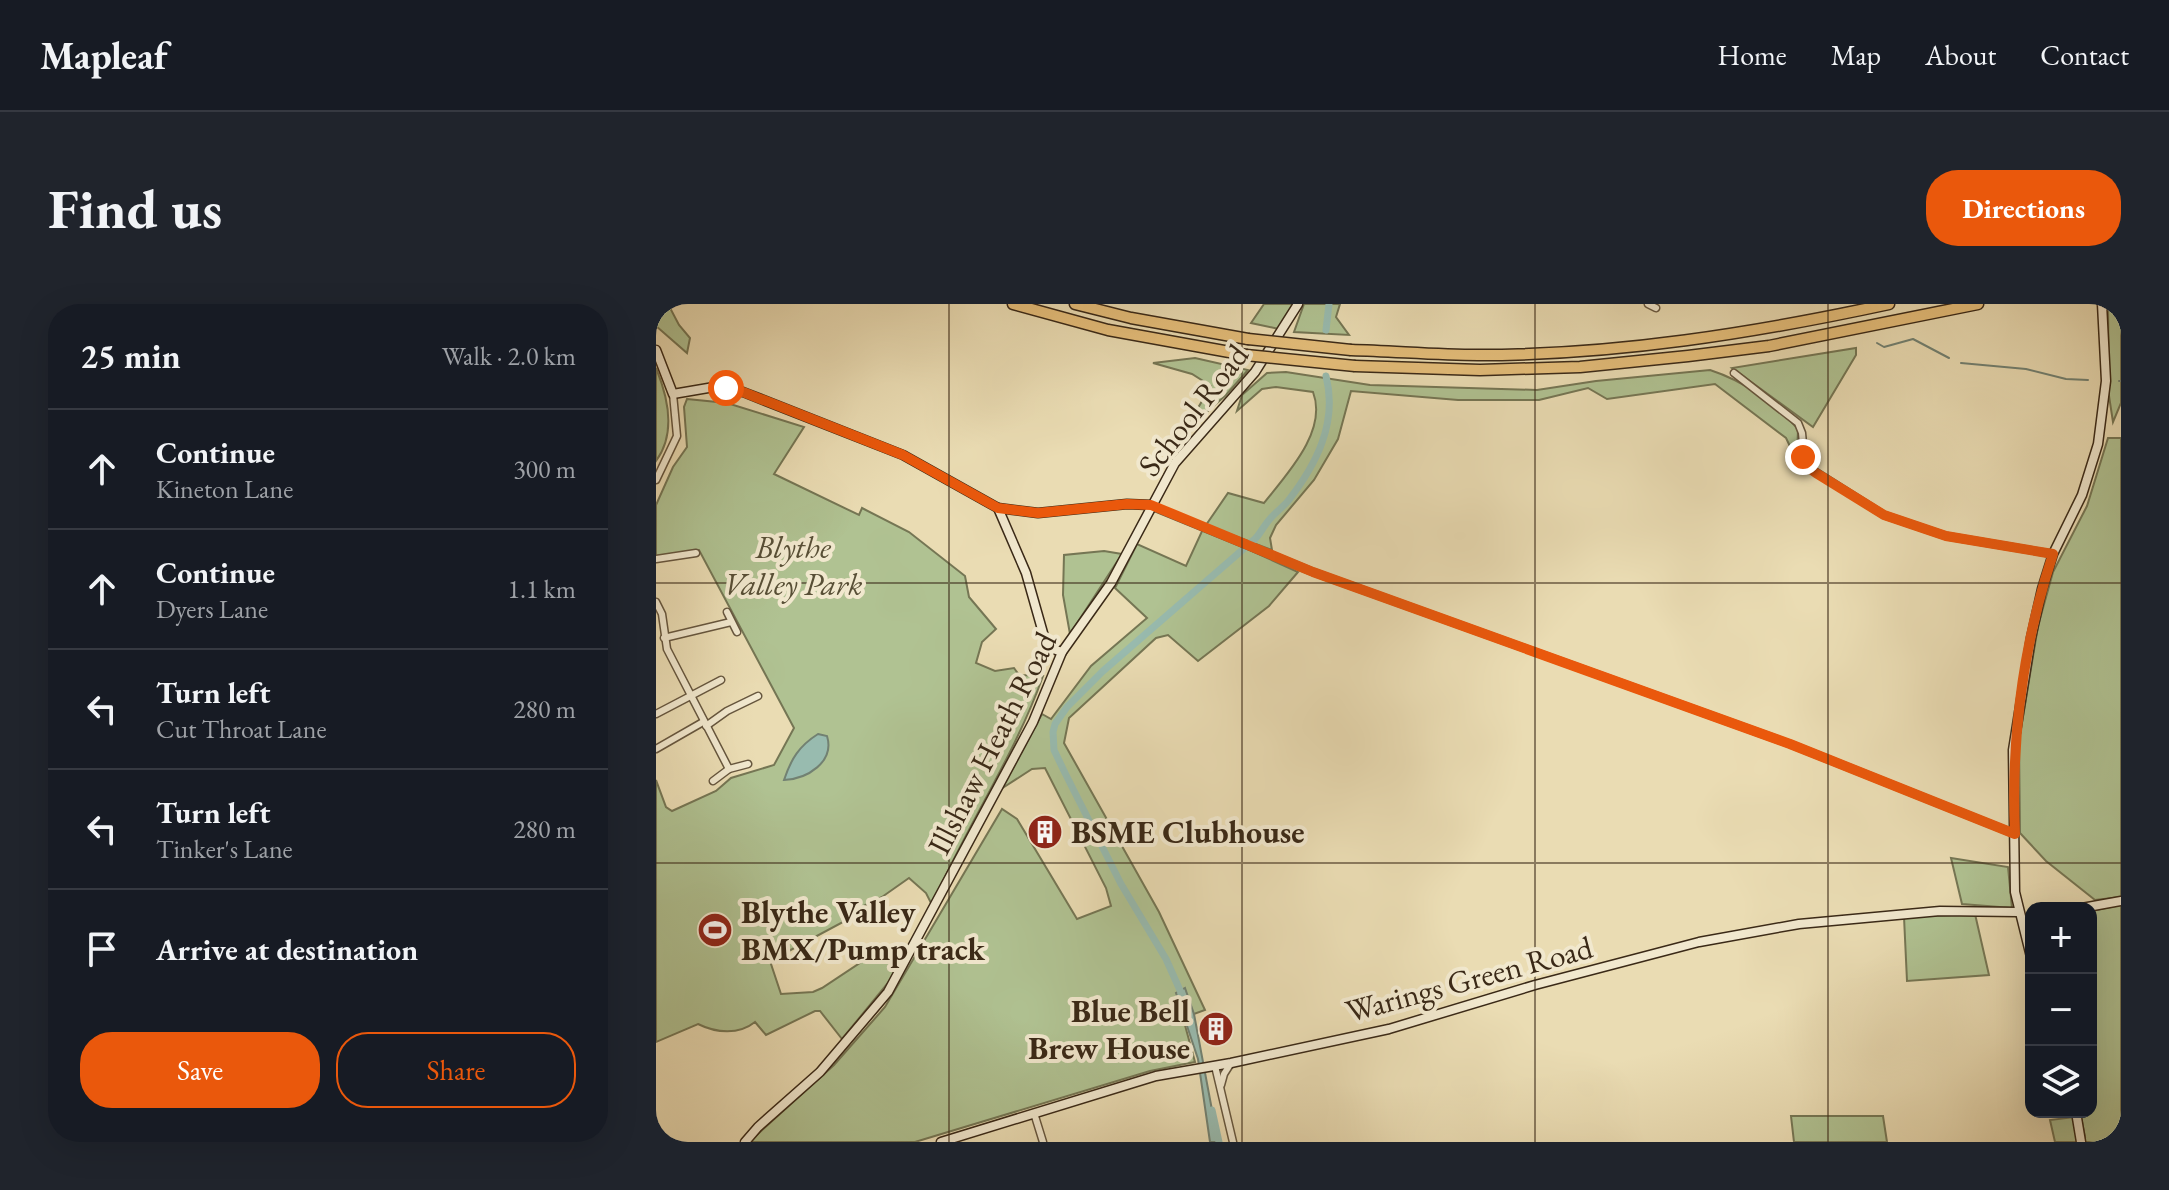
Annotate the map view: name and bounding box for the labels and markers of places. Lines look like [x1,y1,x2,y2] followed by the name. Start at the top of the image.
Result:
[1071,811,1305,853] place label: BSME Clubhouse
[1026,813,1064,851] building icon: BSME Clubhouse
[741,891,986,970] place label: Blythe Valley BMX/Pump track
[696,911,734,949] sports icon: Blythe Valley BMX/Pump track
[1028,990,1190,1069] place label: Blue Bell Brew House
[1197,1010,1235,1048] building icon: Blue Bell Brew House

